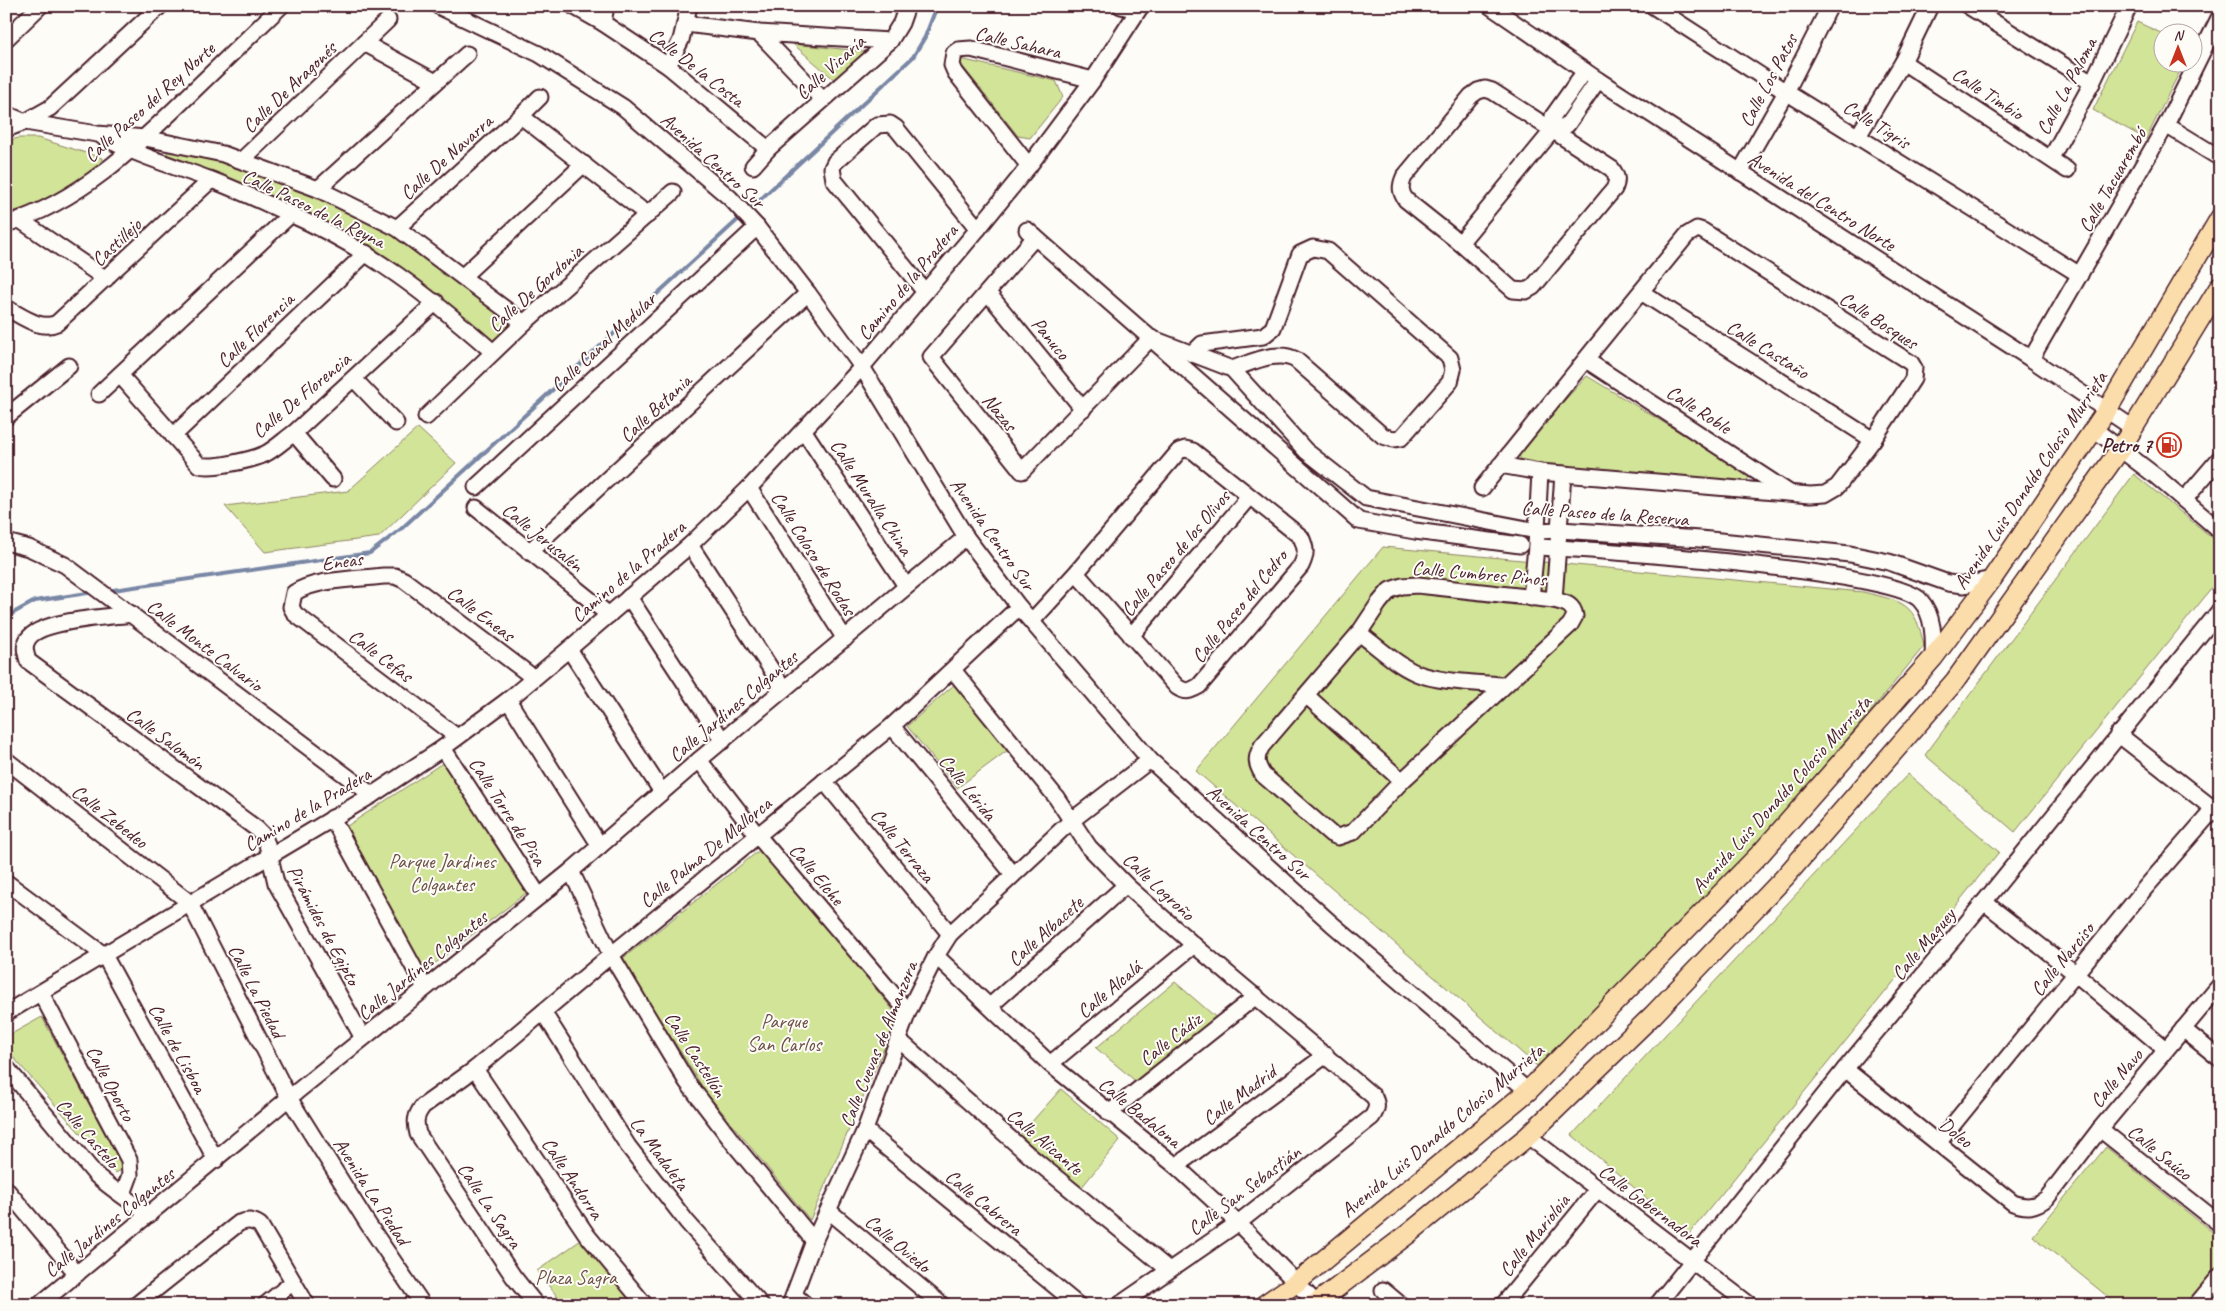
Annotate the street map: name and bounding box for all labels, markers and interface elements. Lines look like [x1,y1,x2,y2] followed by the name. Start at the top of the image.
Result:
[973,20,1065,65] street label: Calle Sahara
[644,22,751,114] street label: Calle De la Costa
[2154,22,2204,72] north arrow
[2174,27,2185,44] text: N
[1734,28,1804,131] street label: Calle Los Patos
[790,29,871,105] street label: Calle Vicaría
[2030,32,2103,139] street label: Calle La Paloma
[237,35,343,138] street label: Calle De Aragonés
[78,36,221,168] street label: Calle Paseo del Rey Norte
[1947,61,2030,127] street label: Calle Timbio
[1839,94,1917,156] street label: Calle Tigris
[655,107,771,215] street label: Avenida Centro Sur
[395,108,499,206] street label: Calle De Navarra
[2073,121,2154,237] street label: Calle Tacuarembó
[1743,146,1901,258] street label: Avenida del Centro Norte
[238,163,391,255] street label: Calle Paseo de la Reyna
[86,212,147,272] street label: Castillejo
[852,218,964,345] street label: Camino de la Pradera
[482,238,589,338] street label: Calle De Gordonia
[211,286,301,373] street label: Calle Florencia
[545,286,663,398] street label: Calle Canal Medular
[1835,286,1924,356] street label: Calle Bosques
[1026,312,1076,365] street label: Panuco
[1722,314,1814,385] street label: Calle Castaño
[247,346,357,444] street label: Calle De Florencia
[1948,365,2114,594] street label: Avenida Luis Donaldo Colosio Murrieta
[614,368,698,448] street label: Calle Betania
[1662,379,1737,440] street label: Calle Roble
[977,388,1024,438] street label: Nazas
[2156,432,2182,458] fuel station icon: Petro 7
[2102,433,2154,458] place label: Petro 7
[825,434,919,561] street label: Calle Muralla China
[945,473,1042,597] street label: Avenida Centro Sur
[1115,483,1237,622] street label: Calle Paseo de los Olivos
[765,487,863,622] street label: Calle Coloso de Rodas
[1521,495,1690,532] street label: Calle Paseo de la Reserva
[497,497,589,578] street label: Calle Jerusalén
[566,514,692,628] street label: Camino de la Pradera
[1186,543,1294,668] street label: Calle Paseo del Cedro
[320,546,366,577] street label: Eneas
[1411,555,1549,592] street label: Calle Cumbres Pinos
[442,580,521,648] street label: Calle Eneas
[142,594,269,698] street label: Calle Monte Calvario
[344,623,419,689] street label: Calle Cefas
[664,644,805,768] street label: Calle Jardines Colgantes
[1686,689,1878,898] street label: Avenida Luis Donaldo Colosio Murrieta
[121,701,211,776] street label: Calle Salomón
[933,749,1003,827] street label: Calle Lérida
[463,752,553,871] street label: Calle Torre de Pisa
[239,761,377,857] street label: Camino de la Pradera
[67,779,154,854] street label: Calle Zebedeo
[1201,779,1317,887] street label: Avenida Centro Sur
[634,790,778,913] street label: Calle Palma De Mallorca
[865,803,941,889] street label: Calle Terraza
[784,838,851,911] street label: Calle Elche
[1117,847,1201,927] street label: Calle Logroño
[389,849,497,897] park label: Parque Jardines Colgantes
[282,861,366,991] street label: Pirámides de Egipto
[1002,890,1089,972] street label: Calle Albacete
[1886,901,1962,986] street label: Calle Maguey
[352,904,495,1026] street label: Calle Jardines Colgantes
[2025,916,2101,1001] street label: Calle Narciso
[222,940,292,1045] street label: Calle La Piedad
[1072,954,1149,1024] street label: Calle Alcalá
[834,956,924,1131] street label: Calle Cuevas de Almanzora
[143,999,213,1099] street label: Calle de Lisboa
[1134,1006,1208,1072] street label: Calle Cádiz
[659,1007,733,1103] street label: Calle Castellón
[747,1009,823,1057] park label: Parque San Carlos
[1336,1037,1550,1223] street label: Avenida Luis Donaldo Colosio Murrieta
[80,1041,141,1126] street label: Calle Oporto
[2084,1043,2149,1113] street label: Calle Navo
[1198,1058,1284,1131] street label: Calle Madrid
[1093,1072,1187,1154] street label: Calle Badalona
[50,1093,126,1175] street label: Calle Castelo
[1002,1102,1089,1181] street label: Calle Alicante
[624,1112,696,1197] street label: La Madaleta
[1934,1112,1978,1154] street label: Doleo
[2122,1119,2198,1187] street label: Calle Saúco
[328,1133,417,1252] street label: Avenida La Piedad
[536,1133,610,1225] street label: Calle Andorra
[1183,1139,1307,1241] street label: Calle San Sebastián
[452,1158,529,1255] street label: Calle La Sagra
[1594,1158,1709,1253] street label: Calle Gobernadora
[39,1161,182,1283] street label: Calle Jardines Colgantes
[940,1164,1029,1242] street label: Calle Cabrera
[1493,1187,1577,1282] street label: Calle Marioloia
[860,1209,937,1279] street label: Calle Oviedo
[535,1265,618,1290] park label: Plaza Sagra

